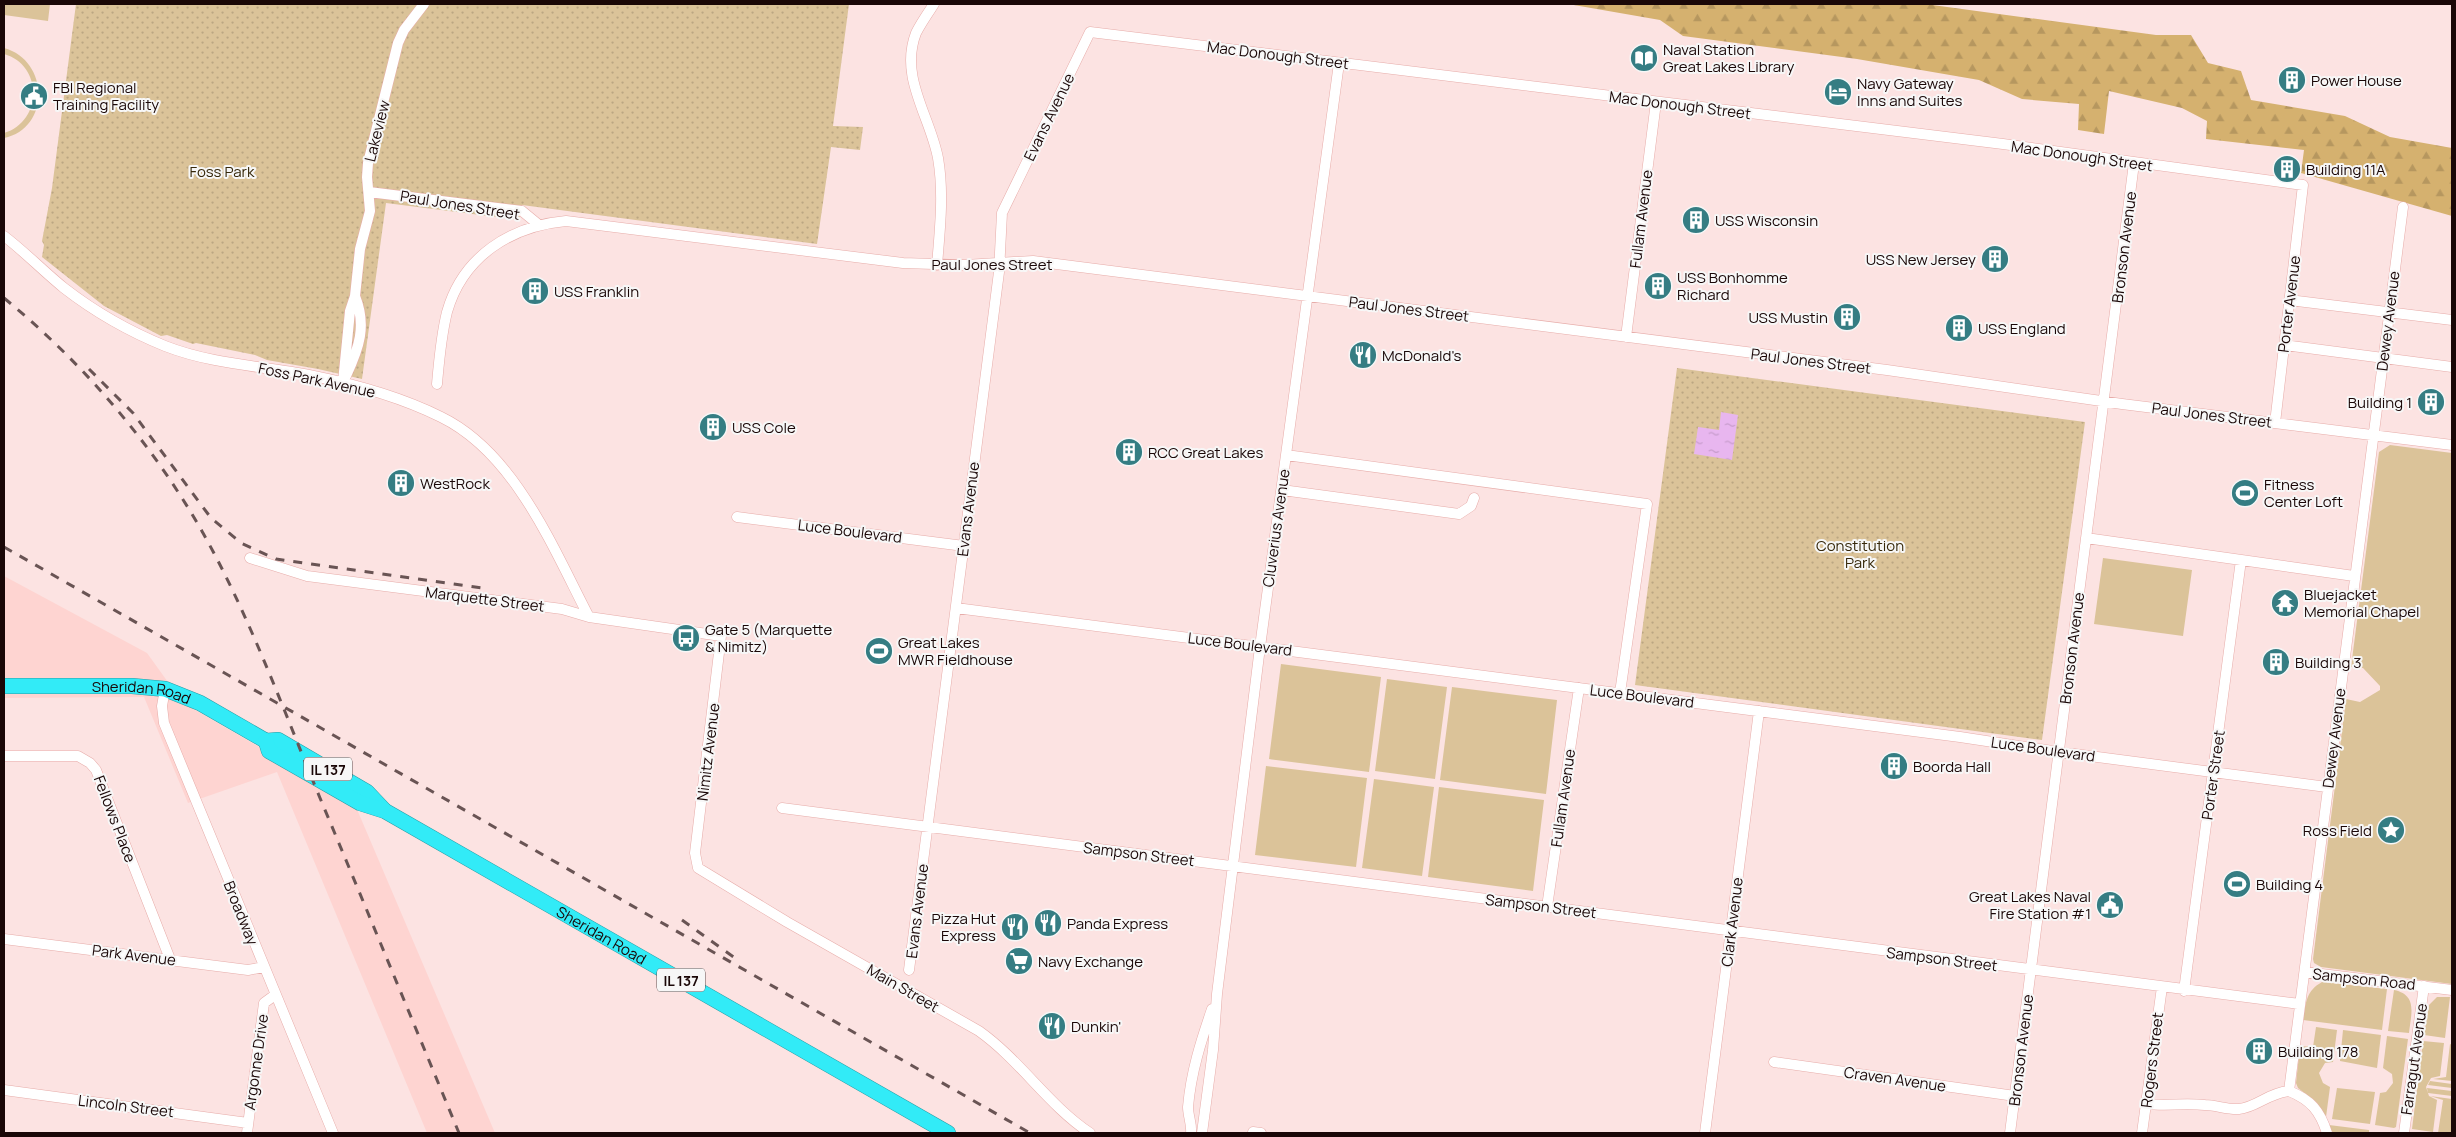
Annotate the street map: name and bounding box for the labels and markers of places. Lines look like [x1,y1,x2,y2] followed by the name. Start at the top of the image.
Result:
[1663,39,1794,77] place label: Naval Station Great Lakes Library
[1629,43,1659,73] library icon: Naval Station Great Lakes Library
[2277,65,2307,95] building icon: Power House
[2311,70,2402,91] place label: Power House
[1857,73,1962,111] place label: Navy Gateway Inns and Suites
[53,77,159,115] place label: FBI Regional Training Facility
[1823,77,1853,107] hotel icon: Navy Gateway Inns and Suites
[19,81,49,111] public building icon: FBI Regional Training Facility
[2272,154,2302,184] building icon: Building 11A
[2306,159,2386,180] place label: Building 11A
[1681,205,1711,235] building icon: USS Wisconsin
[1715,210,1818,231] place label: USS Wisconsin
[1980,244,2010,274] building icon: USS New Jersey
[1866,249,1976,270] place label: USS New Jersey
[1677,267,1788,305] place label: USS Bonhomme Richard
[1643,271,1673,301] building icon: USS Bonhomme Richard
[520,276,550,306] building icon: USS Franklin
[554,281,639,302] place label: USS Franklin
[1832,302,1862,332] building icon: USS Mustin
[1748,307,1828,328] place label: USS Mustin
[1944,313,1974,343] building icon: USS England
[1978,318,2066,339] place label: USS England
[1348,340,1378,370] restaurant icon: McDonald's
[1382,345,1461,366] place label: McDonald's
[2416,387,2446,417] building icon: Building 1
[2348,392,2412,413] place label: Building 1
[698,412,728,442] building icon: USS Cole
[732,417,796,438] place label: USS Cole
[1114,437,1144,467] building icon: RCC Great Lakes
[1148,442,1264,463] place label: RCC Great Lakes
[386,468,416,498] building icon: WestRock
[420,473,490,494] place label: WestRock
[2264,474,2343,512] place label: Fitness Center Loft
[2230,478,2260,508] sports icon: Fitness Center Loft
[2304,584,2420,622] place label: Bluejacket Memorial Chapel
[2270,588,2300,618] temple icon: Bluejacket Memorial Chapel
[705,619,832,657] place label: Gate 5 (Marquette & Nimitz)
[671,623,701,653] bus stop icon: Gate 5 (Marquette & Nimitz)
[898,632,1013,670] place label: Great Lakes MWR Fieldhouse
[864,636,894,666] sports icon: Great Lakes MWR Fieldhouse
[2261,647,2291,677] building icon: Building 3
[2295,652,2362,673] place label: Building 3
[1879,751,1909,781] building icon: Boorda Hall
[1913,756,1991,777] place label: Boorda Hall
[2376,815,2406,845] place icon: Ross Field
[2303,820,2372,841] place label: Ross Field
[2222,869,2252,899] sports icon: Building 4
[2256,874,2323,895] place label: Building 4
[1969,886,2091,924] place label: Great Lakes Naval Fire Station #1
[2095,890,2125,920] public building icon: Great Lakes Naval Fire Station #1
[931,908,996,946] place label: Pizza Hut Express
[1033,908,1063,938] restaurant icon: Panda Express
[1000,912,1030,942] restaurant icon: Pizza Hut Express
[1067,913,1168,934] place label: Panda Express
[1004,946,1034,976] supermarket icon: Navy Exchange
[1038,951,1143,972] place label: Navy Exchange
[1037,1011,1067,1041] restaurant icon: Dunkin'
[1071,1016,1121,1037] place label: Dunkin'
[2244,1036,2274,1066] building icon: Building 178
[2278,1041,2358,1062] place label: Building 178

